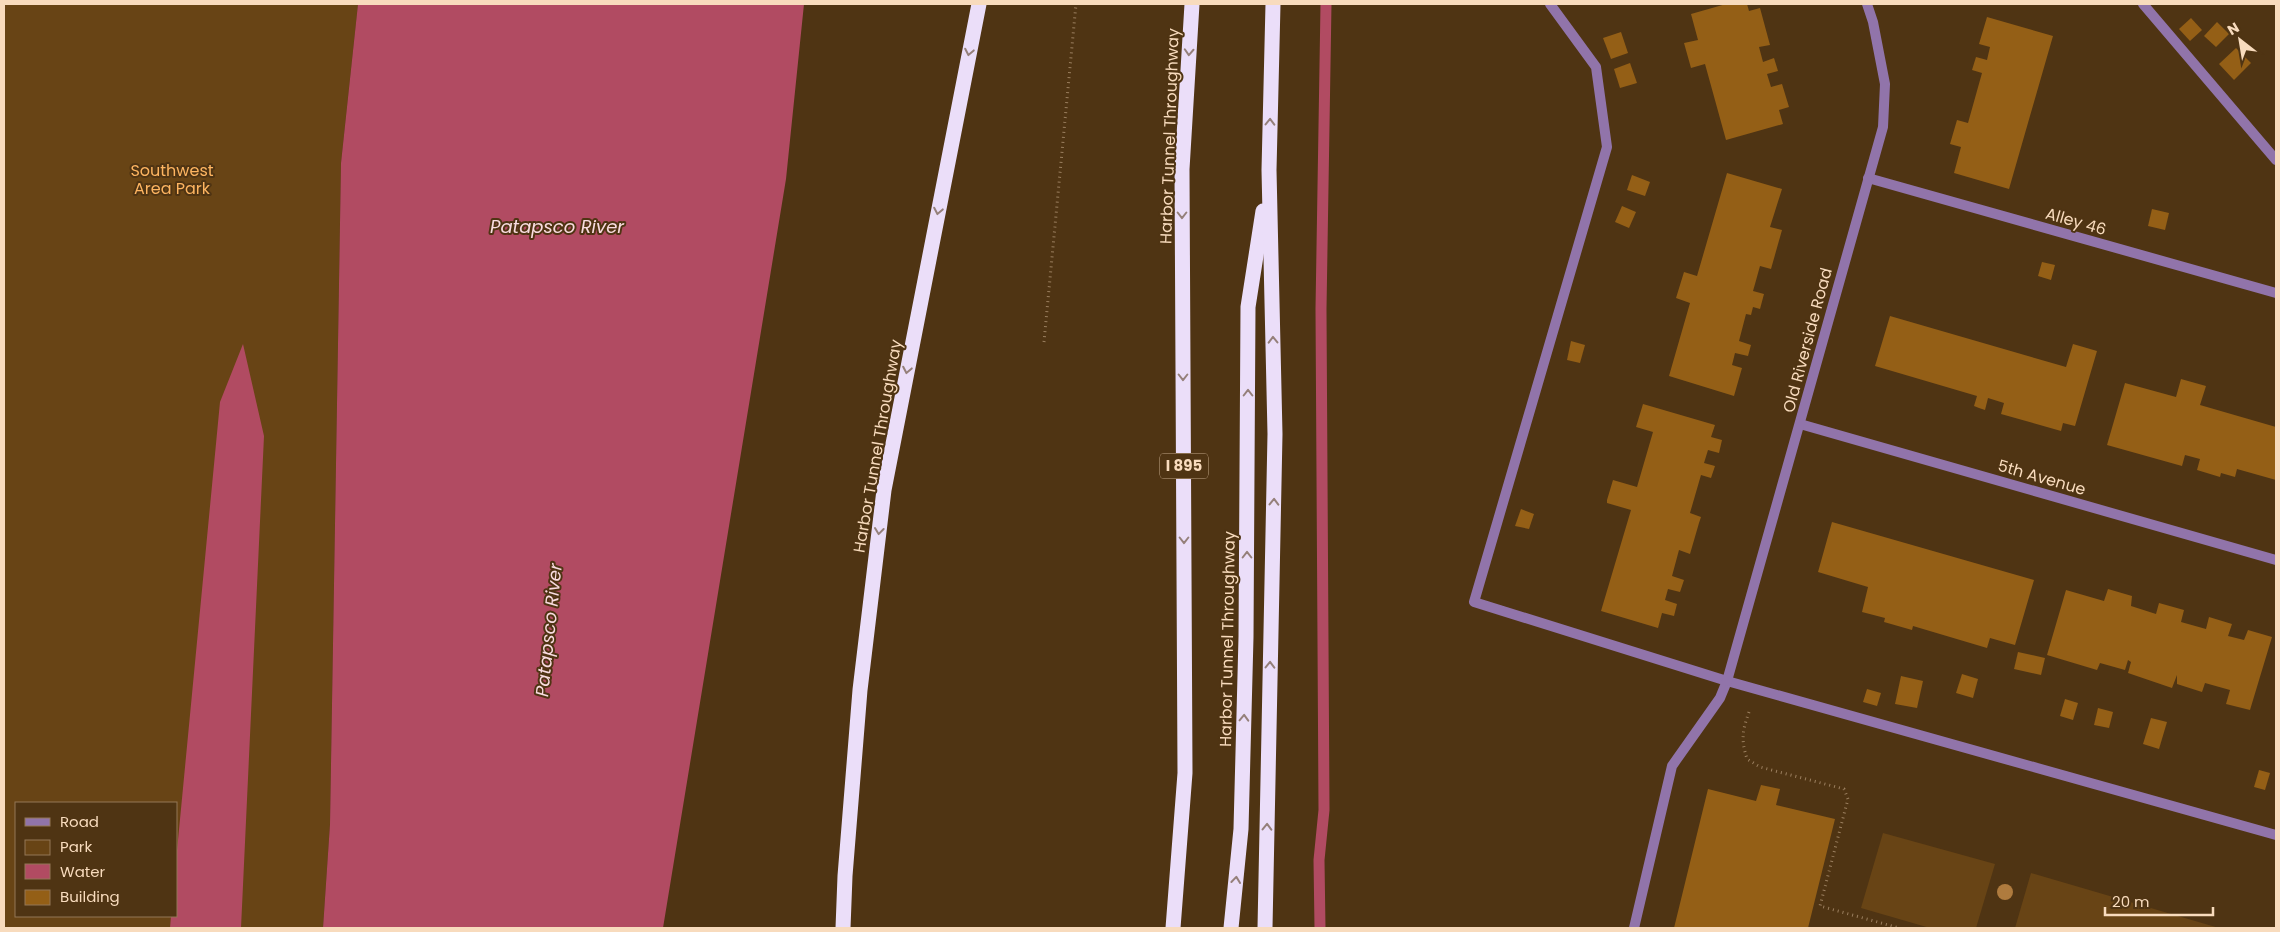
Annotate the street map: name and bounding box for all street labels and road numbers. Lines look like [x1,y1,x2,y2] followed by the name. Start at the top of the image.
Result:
[1154,28,1185,244] street label: Harbor Tunnel Throughway
[2043,202,2109,241] street label: Alley 46
[1777,265,1838,415] street label: Old Riverside Road
[847,338,908,554] street label: Harbor Tunnel Throughway
[1160,454,1208,478] road number: I 895
[1995,454,2089,501] street label: 5th Avenue
[1214,531,1241,747] street label: Harbor Tunnel Throughway

